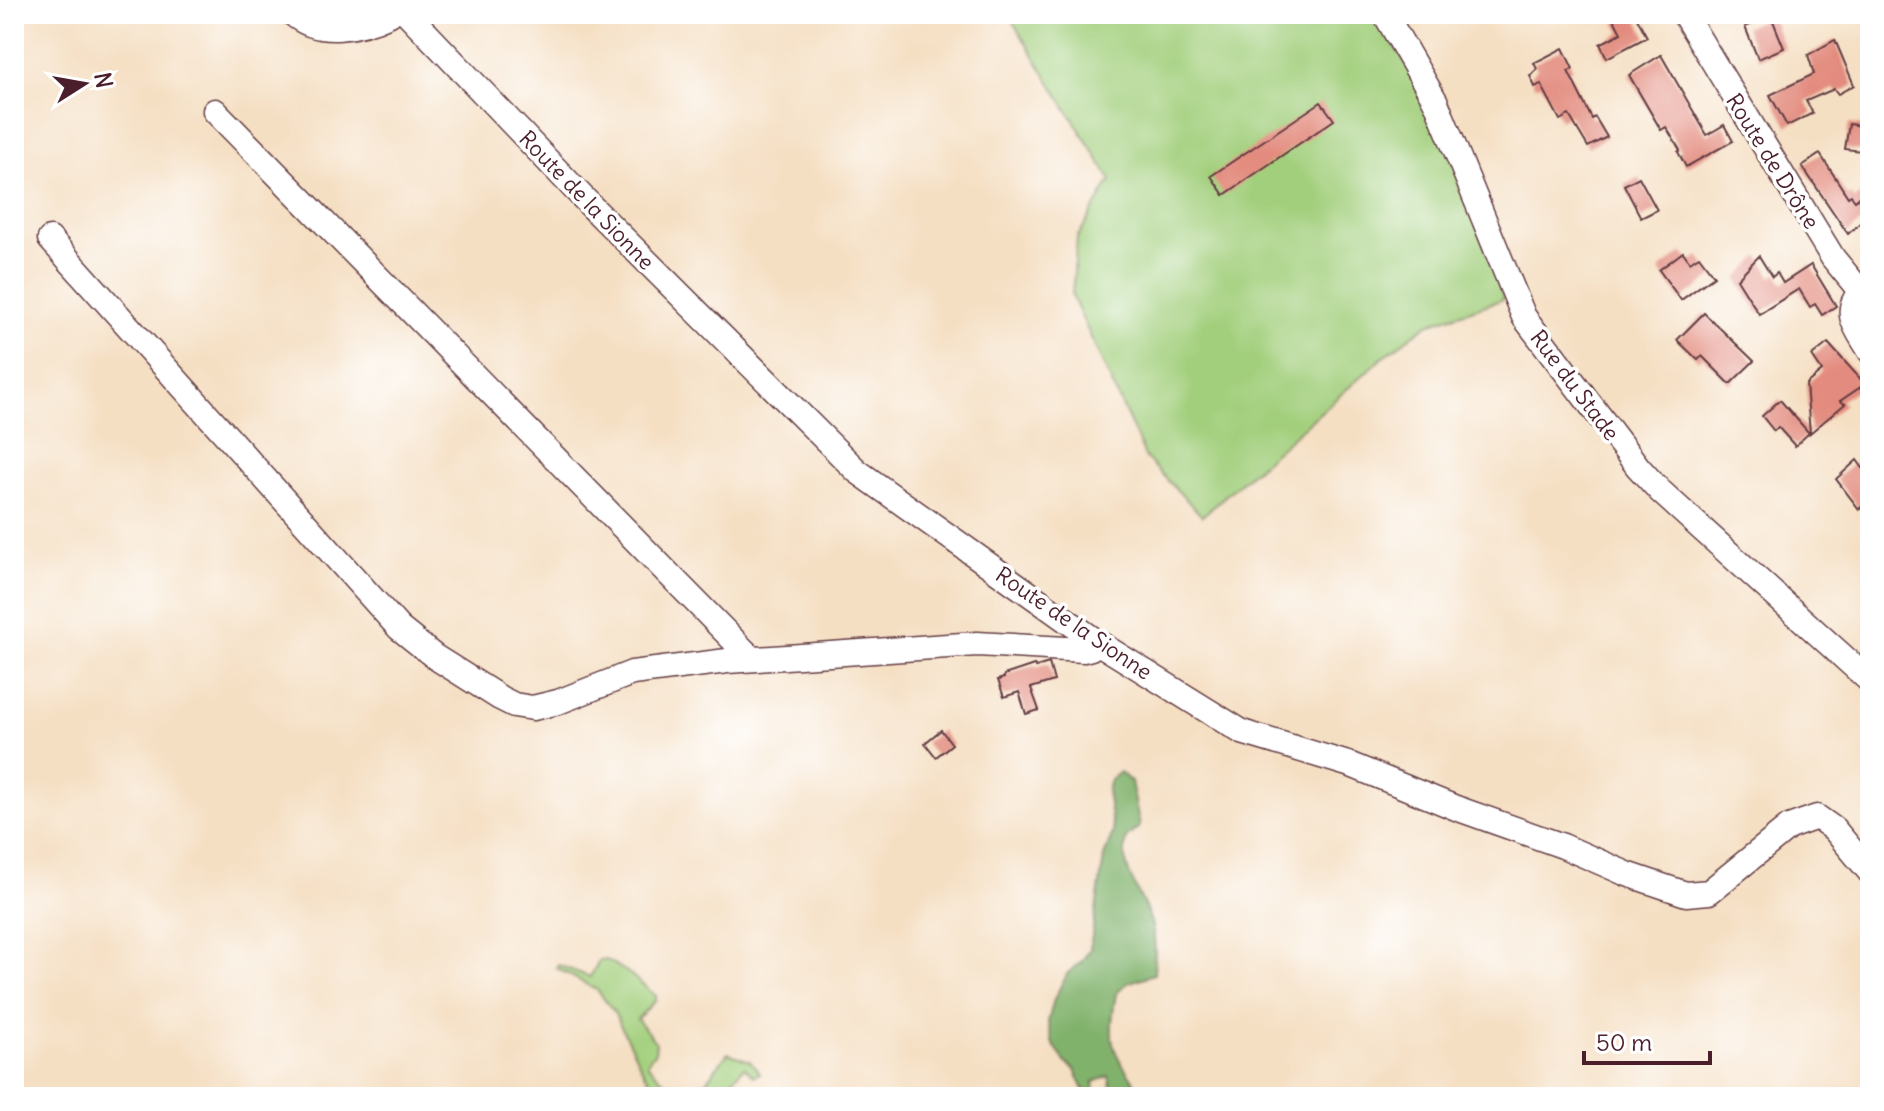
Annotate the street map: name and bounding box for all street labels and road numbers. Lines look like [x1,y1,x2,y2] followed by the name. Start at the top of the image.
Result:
[1720,88,1826,234] street label: Route de Drône
[513,125,661,275] street label: Route de la Sionne
[1524,324,1626,446] street label: Rue du Stade
[990,560,1158,686] street label: Route de la Sionne

